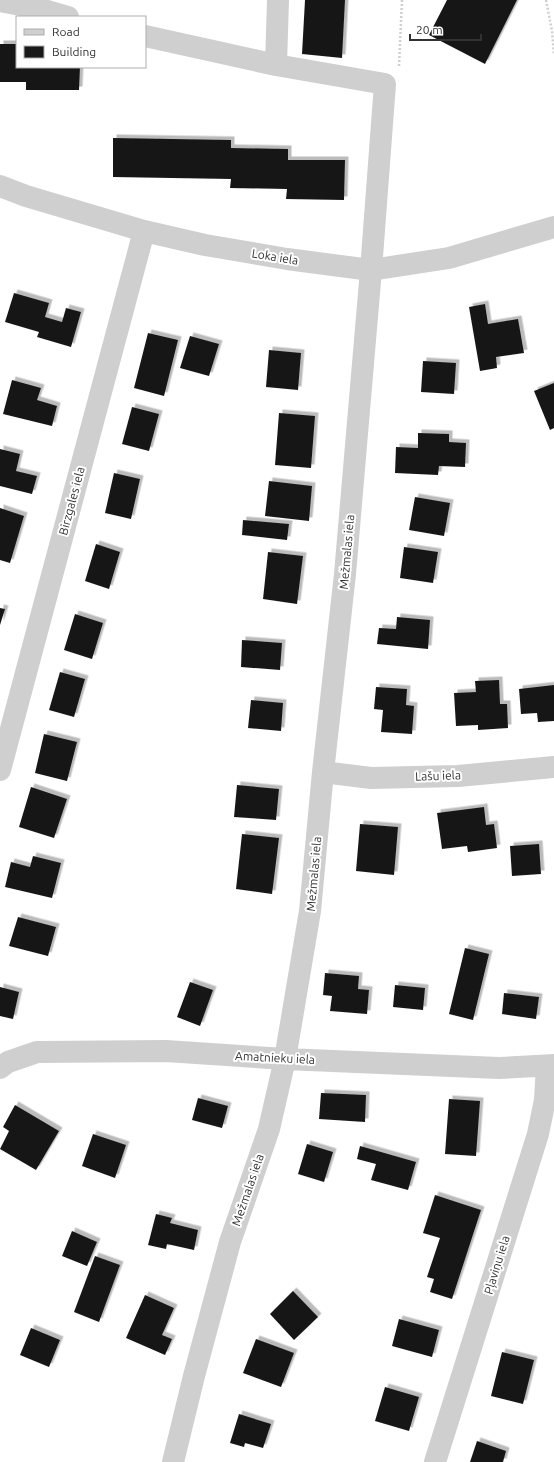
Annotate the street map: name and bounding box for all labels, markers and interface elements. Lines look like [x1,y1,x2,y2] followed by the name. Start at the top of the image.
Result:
[16,16,146,68] legend
[410,16,481,42] scale bar
[416,23,443,36] text: 20 m
[52,25,80,38] text: Road
[52,45,96,58] text: Building
[251,246,299,267] street label: Loka iela
[56,465,87,536] street label: Birzgales iela
[337,514,356,590] street label: Mežmalas iela
[415,768,461,783] street label: Lašu iela
[304,836,323,912] street label: Mežmalas iela
[235,1049,315,1066] street label: Amatnieku iela
[229,1152,266,1228] street label: Mežmalas iela
[481,1234,512,1296] street label: Pļaviņu iela

